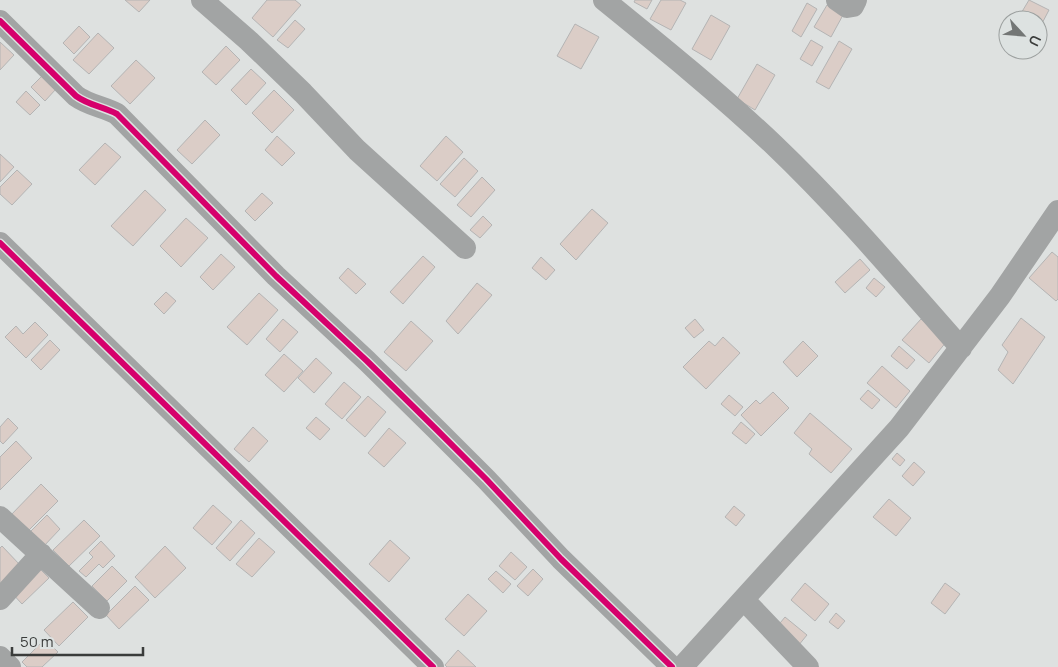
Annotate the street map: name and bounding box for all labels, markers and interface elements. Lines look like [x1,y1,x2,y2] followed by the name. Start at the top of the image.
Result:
[998,10,1048,60] north arrow
[1024,32,1046,50] text: U
[12,624,144,656] scale bar
[20,631,54,652] text: 50 m

